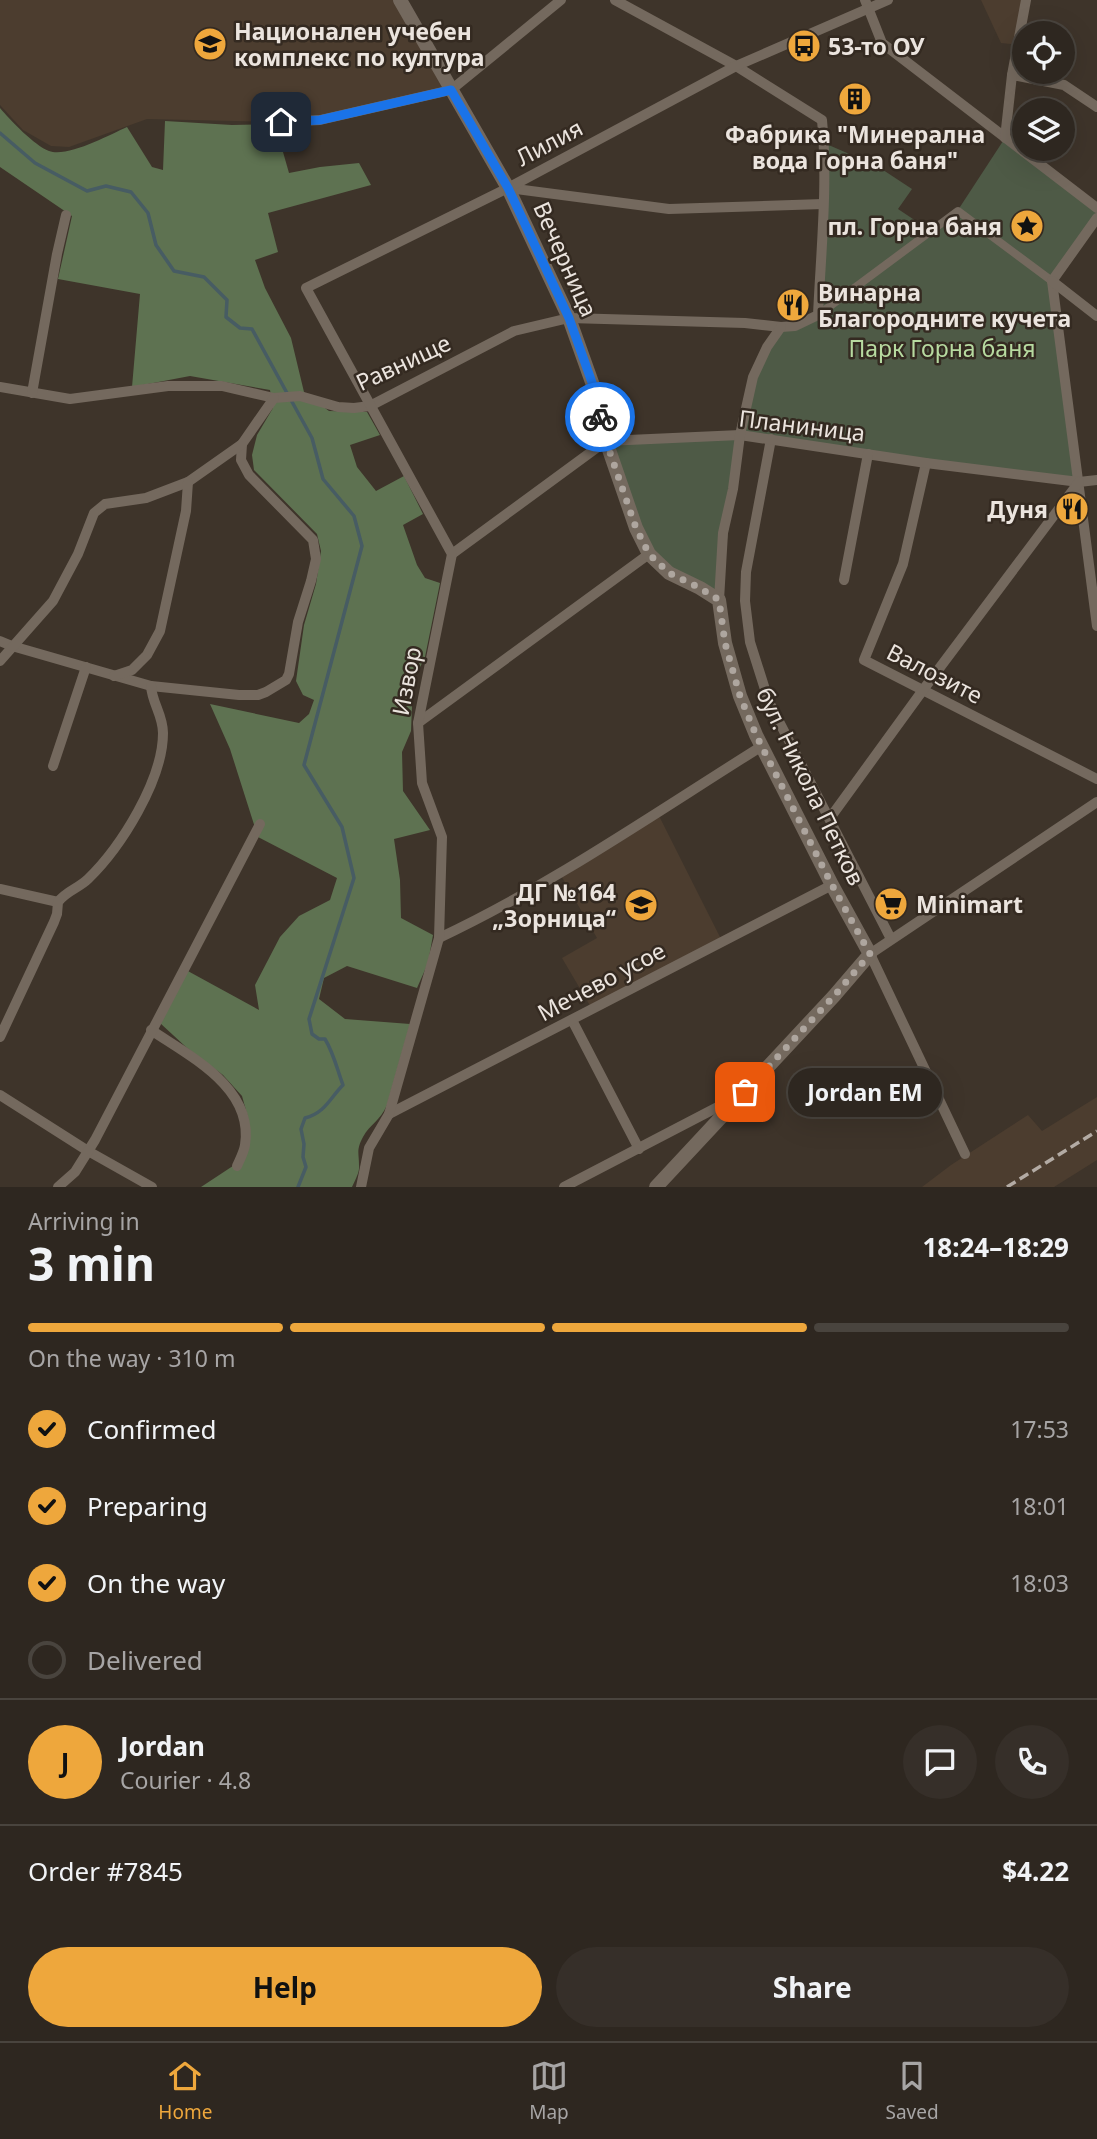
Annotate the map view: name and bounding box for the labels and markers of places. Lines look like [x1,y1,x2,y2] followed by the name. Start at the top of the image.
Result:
[234,15,484,73] place label: Национален учебен комплекс по култура
[191,25,229,63] school or university icon: Национален учебен комплекс по култура
[785,27,823,65] bus stop icon: 53-то ОУ
[828,30,925,62] place label: 53-то ОУ
[836,80,874,118] building icon: Фабрика "Минерална вода Горна баня"
[251,92,311,152] pin
[725,118,985,176] place label: Фабрика "Минерална вода Горна баня"
[1008,207,1046,245] place icon: пл. Горна баня
[828,210,1002,242] place label: пл. Горна баня
[818,276,1071,334] place label: Винарна Благородните кучета
[774,286,812,324] restaurant icon: Винарна Благородните кучета
[1053,490,1091,528] restaurant icon: Дуня
[987,493,1048,525] place label: Дуня
[492,876,616,934] place label: ДГ №164 „Зорница“
[872,885,910,923] supermarket icon: Minimart
[622,886,660,924] school or university icon: ДГ №164 „Зорница“
[916,888,1023,920] place label: Minimart
[715,1062,775,1122] pin
[787,1068,941,1116] callout: Jordan EM

